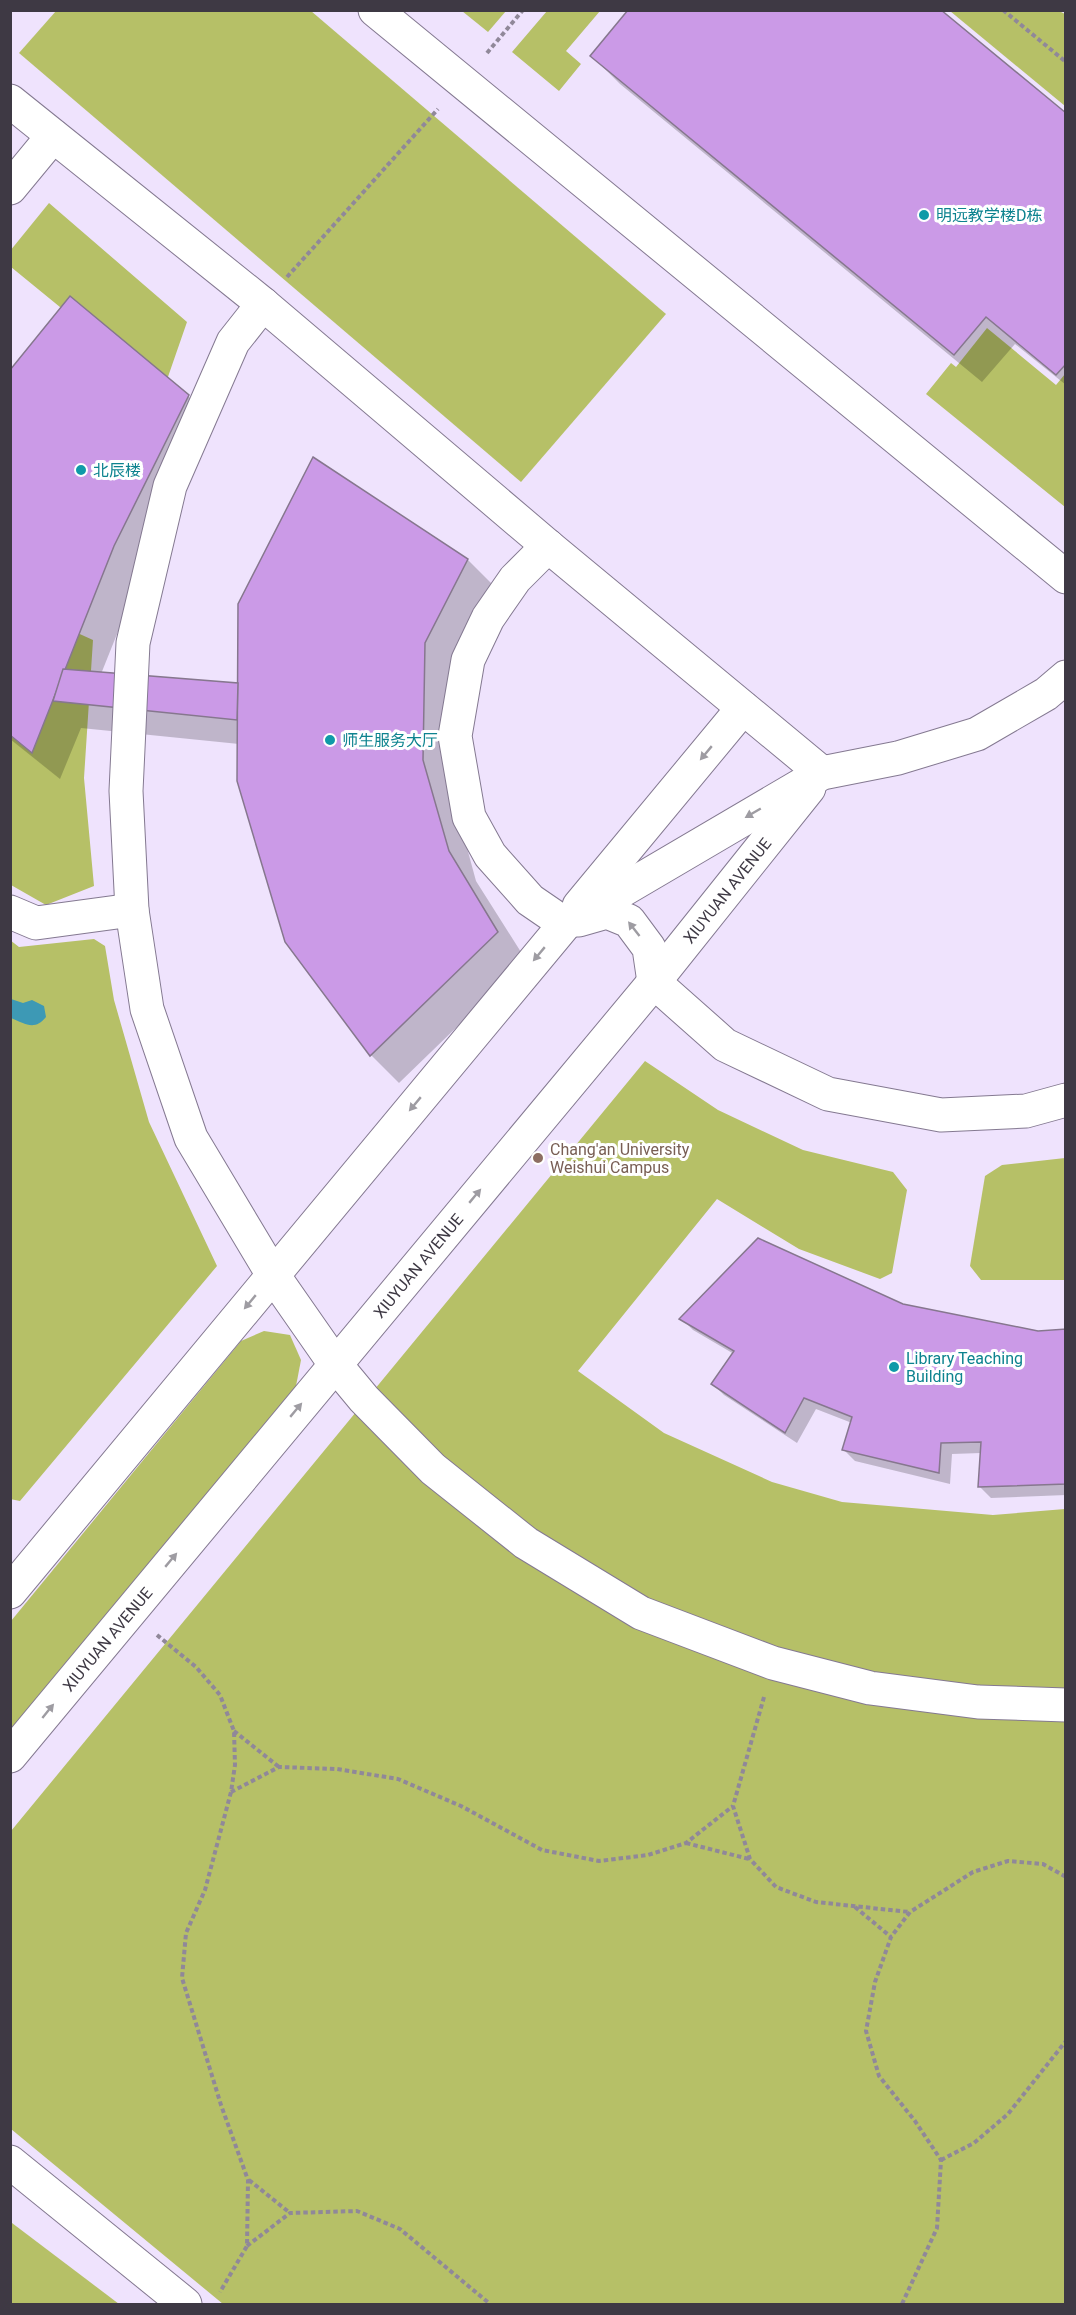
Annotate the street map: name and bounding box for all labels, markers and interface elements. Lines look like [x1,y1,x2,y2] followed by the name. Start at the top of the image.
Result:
[936,206,1043,225] place label: 明远教学楼D栋
[917,208,931,222] marker: 明远教学楼D栋
[93,461,141,480] place label: 北辰楼
[74,463,88,477] marker: 北辰楼
[342,731,438,750] place label: 师生服务大厅
[323,733,337,747] marker: 师生服务大厅
[700,745,713,760] one-way arrow
[744,808,761,818] one-way arrow
[679,834,775,947] street label: XIUYUAN AVENUE
[629,921,641,936] one-way arrow
[533,946,546,962] one-way arrow
[408,1096,421,1112] one-way arrow
[550,1140,690,1177] place label: Chang'an University Weishui Campus
[531,1151,545,1165] marker: Chang'an University Weishui Campus
[468,1189,481,1204] one-way arrow
[369,1210,467,1321] street label: XIUYUAN AVENUE
[243,1294,256,1310] one-way arrow
[906,1349,1023,1386] place label: Library Teaching Building
[887,1360,901,1374] marker: Library Teaching Building
[289,1403,302,1418] one-way arrow
[165,1553,177,1568] one-way arrow
[58,1583,156,1695] street label: XIUYUAN AVENUE
[41,1703,54,1719] one-way arrow

